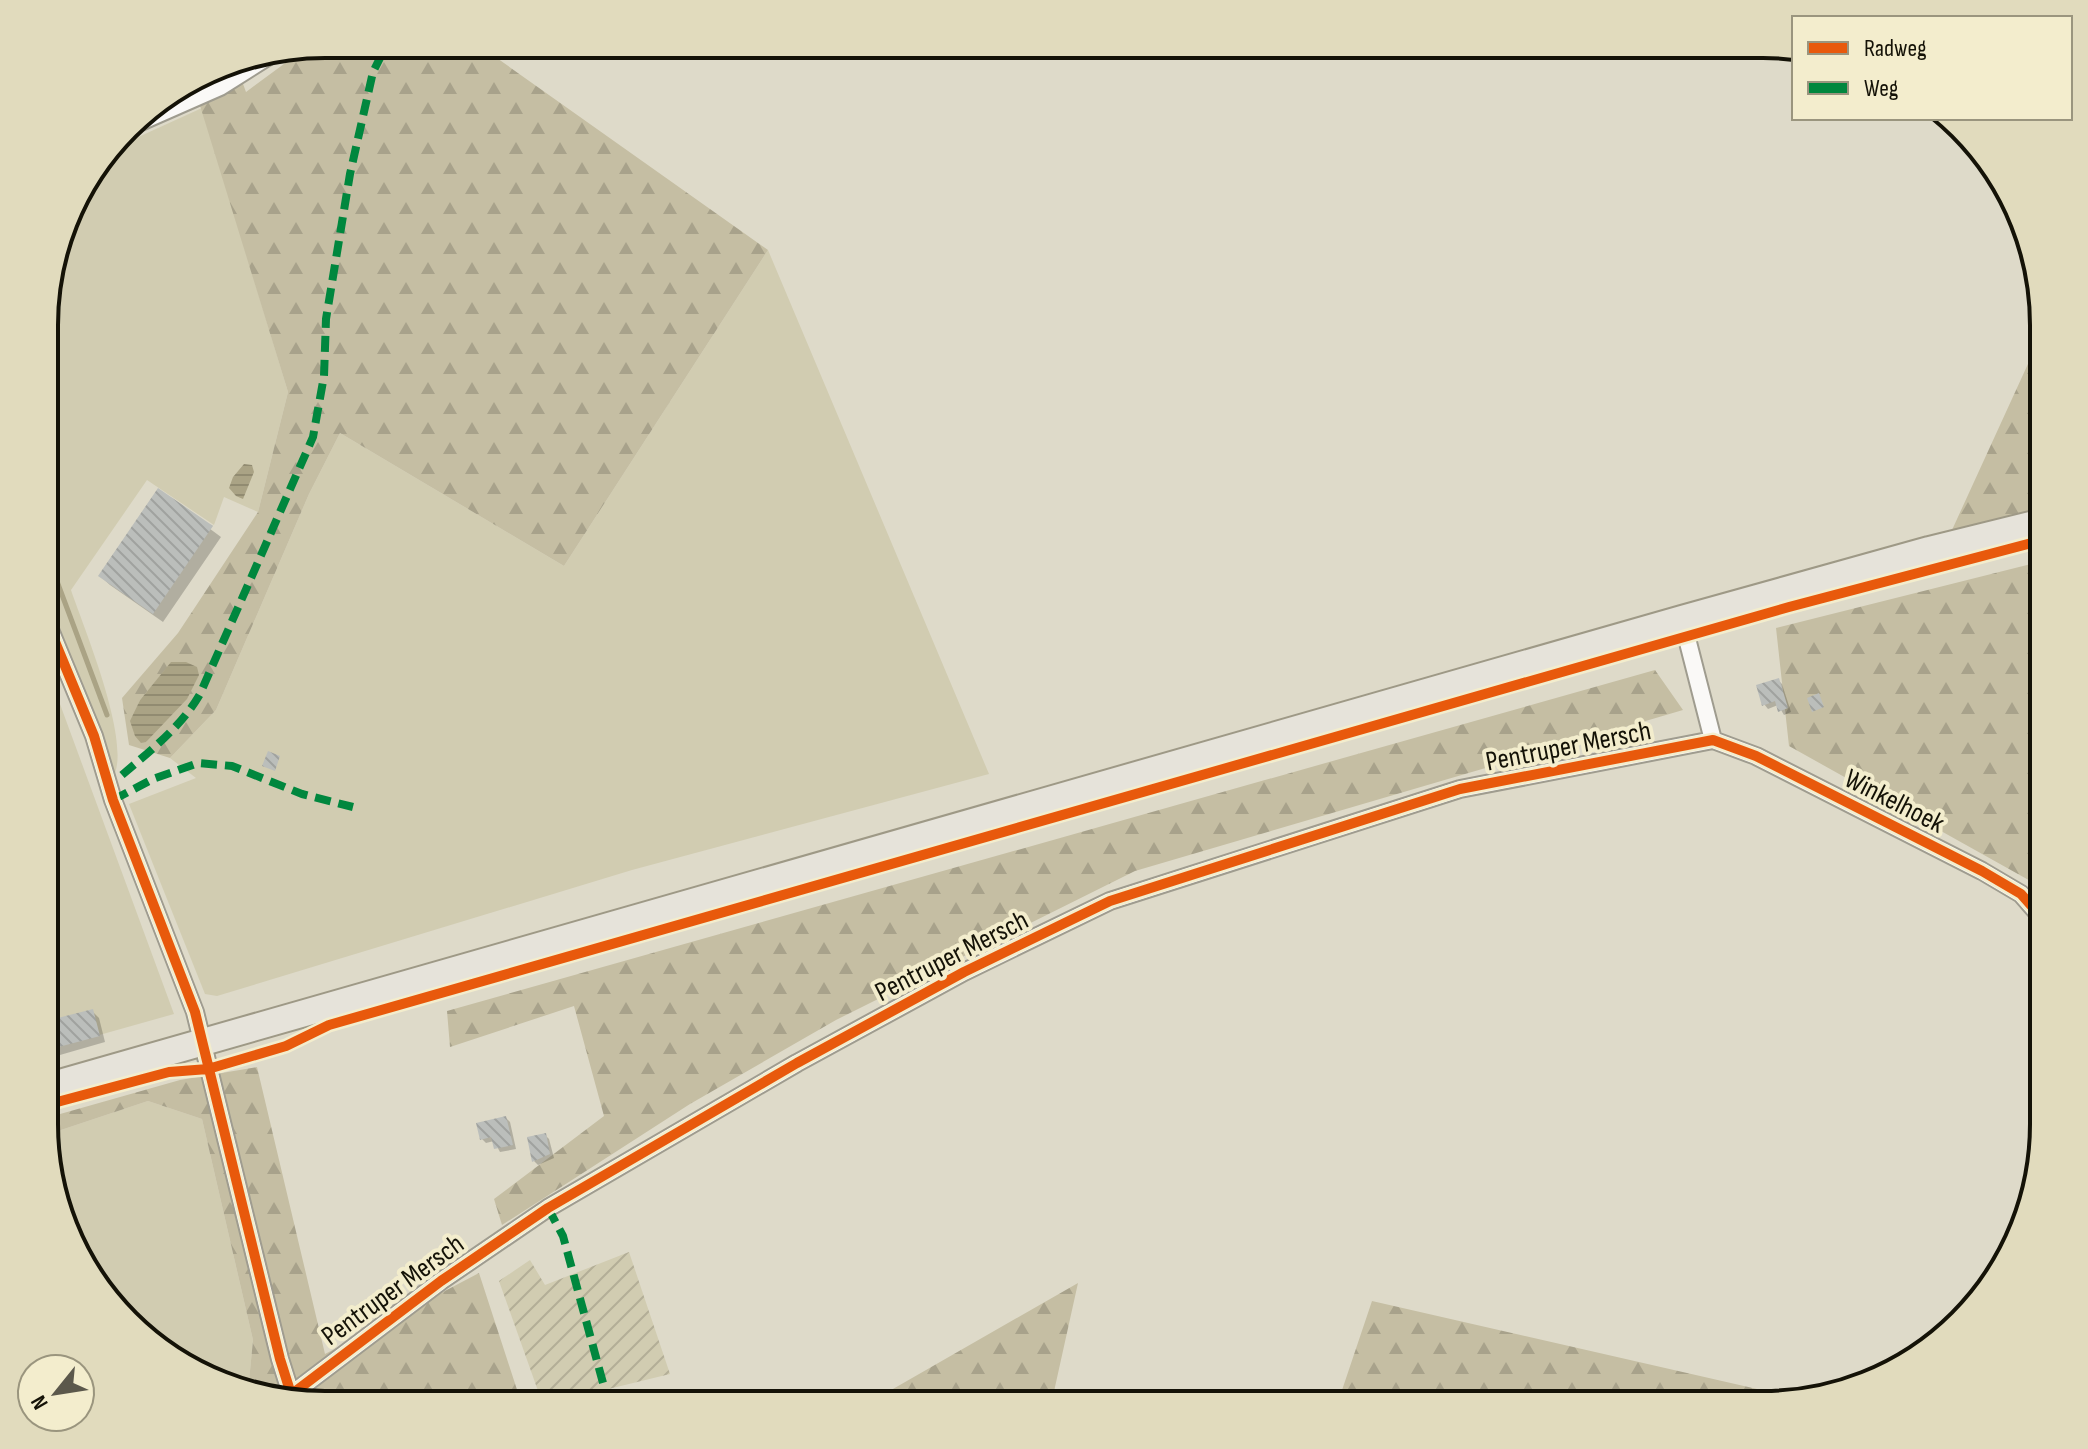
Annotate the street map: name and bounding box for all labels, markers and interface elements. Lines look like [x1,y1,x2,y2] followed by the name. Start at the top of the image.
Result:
[1792,16,2072,120] legend
[1864,34,1927,63] text: Radweg
[1864,74,1898,103] text: Weg
[1483,714,1654,779] street label: Pentruper Mersch
[1839,762,1950,841] street label: Winkelhoek
[870,904,1034,1009] street label: Pentruper Mersch
[315,1228,470,1353] street label: Pentruper Mersch
[16,1353,96,1433] north arrow
[25,1390,55,1414] text: N

